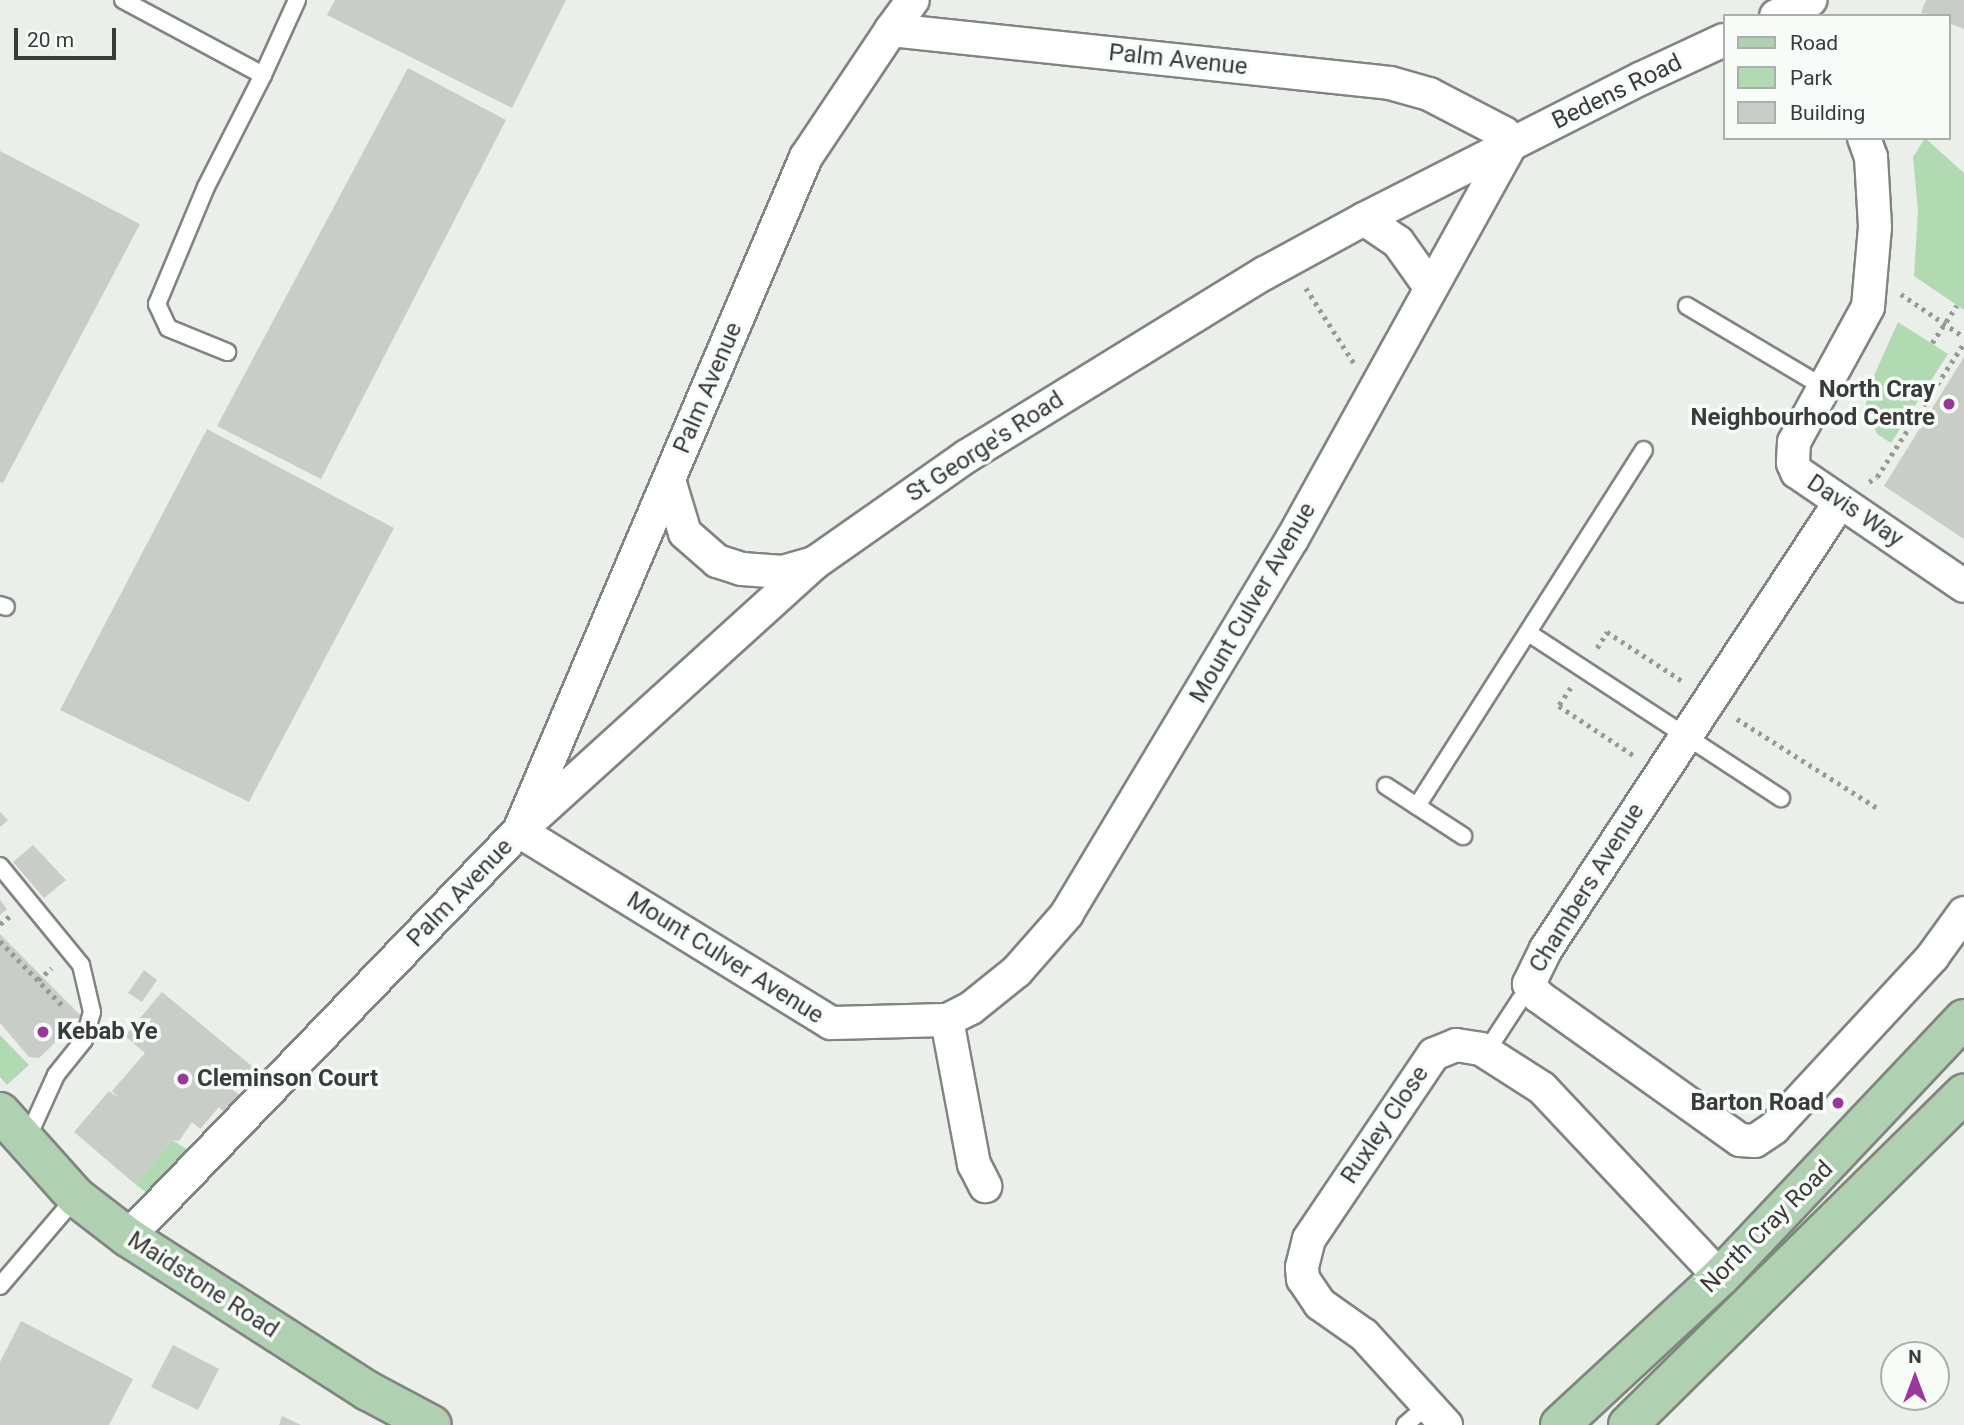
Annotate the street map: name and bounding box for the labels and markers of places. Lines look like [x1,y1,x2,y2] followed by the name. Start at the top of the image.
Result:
[1691,376,1935,432] place label: North Cray Neighbourhood Centre
[1941,396,1957,412] marker: North Cray Neighbourhood Centre
[57,1018,158,1046] place label: Kebab Ye
[35,1024,51,1040] marker: Kebab Ye
[197,1065,378,1093] place label: Cleminson Court
[175,1071,191,1087] marker: Cleminson Court
[1690,1089,1824,1117] place label: Barton Road
[1830,1095,1846,1111] marker: Barton Road

